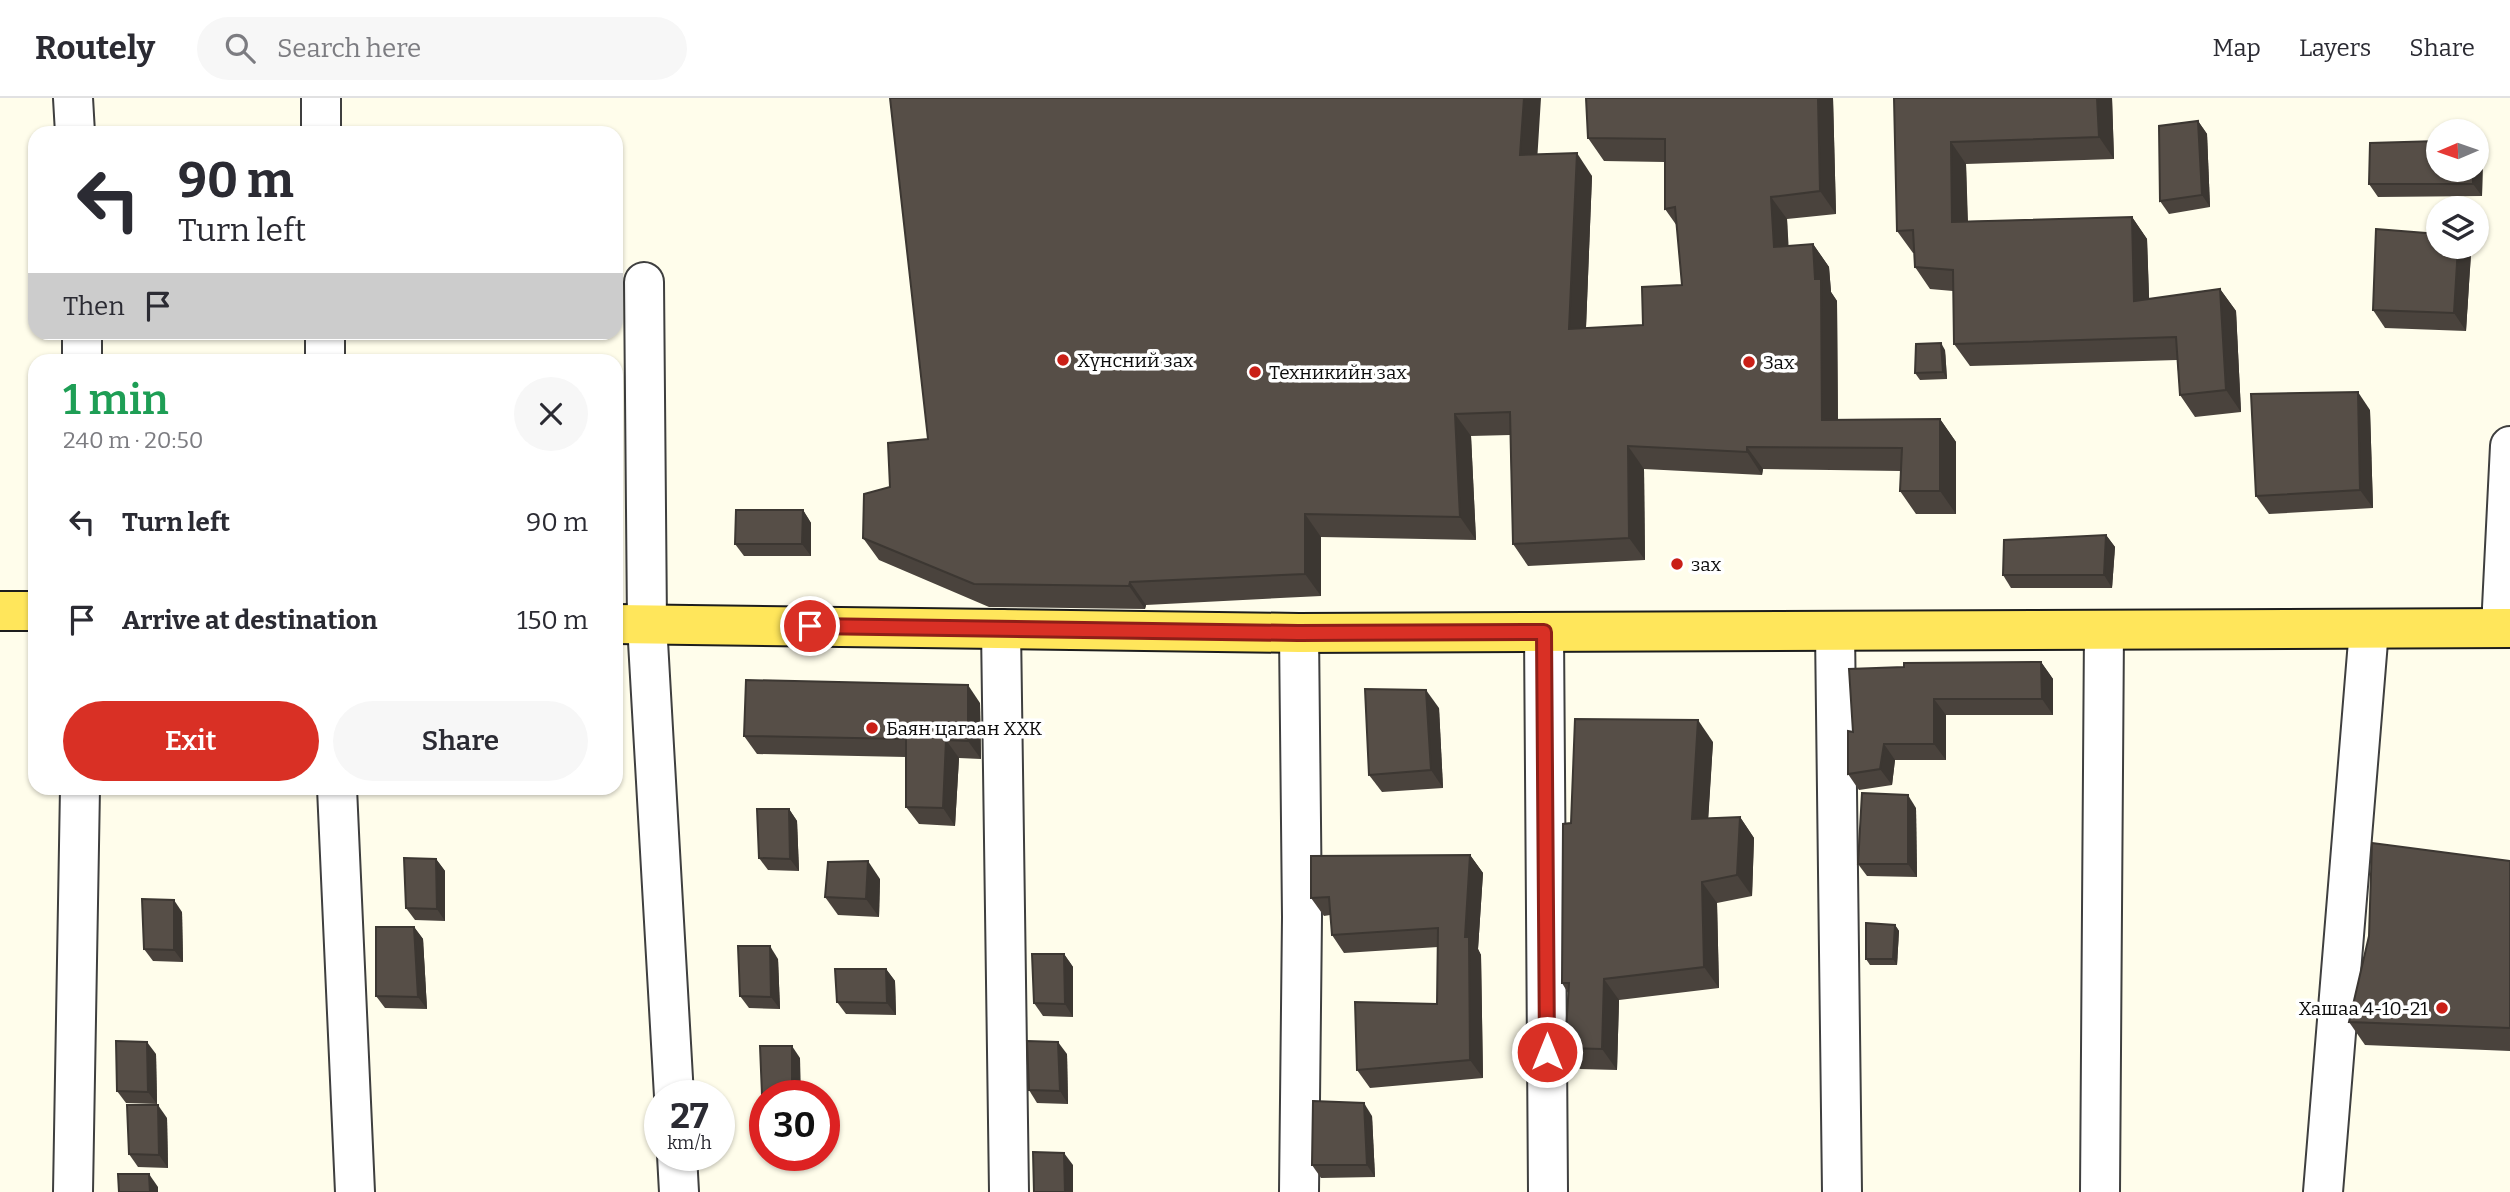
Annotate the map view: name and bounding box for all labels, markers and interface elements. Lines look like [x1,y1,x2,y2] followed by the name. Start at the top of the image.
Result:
[197,17,687,80] search box
[35,28,155,68] text: Routely
[221,29,259,67] icon: search
[277,33,421,64] text: Search here
[2213,34,2261,62] text: Map
[2299,34,2371,62] text: Layers
[2409,34,2475,62] text: Share
[2426,119,2488,182] north arrow
[2426,119,2489,259] map controls
[178,151,294,210] text: 90 m
[63,154,154,245] icon: left
[2426,196,2489,259] button: layers
[178,211,306,249] text: Turn left
[139,287,177,325] icon: arrive
[63,291,125,322] text: Then
[1077,349,1194,372] place label: Хүнсний зах
[1763,351,1795,374] place label: Зах
[1055,352,1071,368] marker: Хүнсний зах
[1741,354,1757,370] marker: Зах
[1269,361,1407,384] place label: Техникийн зах
[1247,364,1263,380] marker: Техникийн зах
[63,375,169,425] text: 1 min
[514,377,588,451] button: close
[63,426,203,454] text: 240 m · 20:50
[63,503,101,541] icon: left
[122,507,230,538] text: Turn left
[526,507,588,538] text: 90 m
[1691,553,1722,576] place label: зах
[1669,556,1685,572] marker: зах
[780,596,840,656] pin
[63,601,101,639] icon: arrive
[122,605,377,636] text: Arrive at destination
[517,605,588,636] text: 150 m
[791,607,829,645] icon: arrive
[63,701,319,781] button: Exit
[333,701,588,781] button: Share
[886,717,1043,740] place label: Баян цагаан ХХК
[864,720,880,736] marker: Баян цагаан ХХК
[2298,997,2428,1020] place label: Хашаа 4-10-21
[2434,1000,2450,1016] marker: Хашаа 4-10-21
[1510,1015,1584,1089] position arrow
[749,1080,840,1171] speed limit sign: 30
[670,1095,709,1137] text: 27
[667,1132,712,1154] text: km/h

